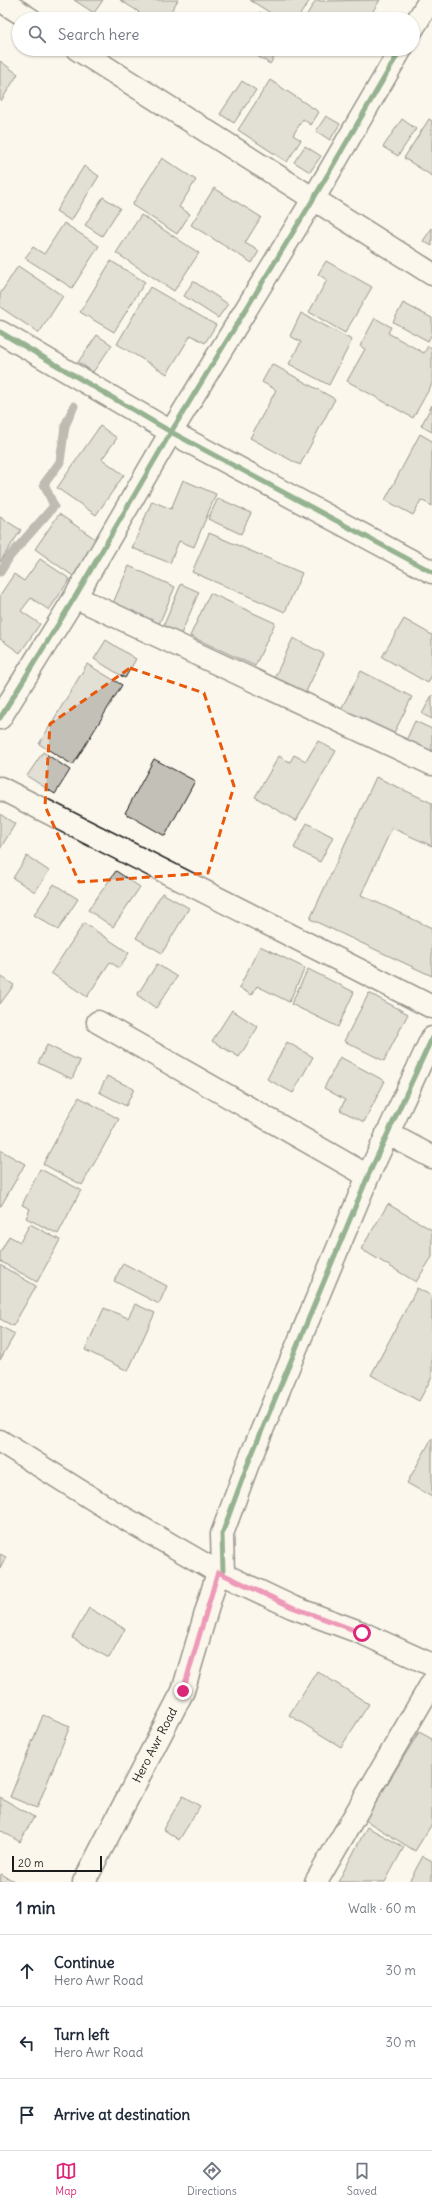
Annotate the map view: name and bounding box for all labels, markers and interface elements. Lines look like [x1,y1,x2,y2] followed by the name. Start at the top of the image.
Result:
[12,12,420,56] search box
[26,23,48,45] icon: search
[58,25,139,44] text: Search here
[353,1624,371,1642] route start
[174,1682,192,1700] route end
[129,1705,180,1785] street label: Hero Awr Road
[12,1854,102,1873] scale bar
[18,1856,44,1870] text: 20 m
[16,1897,55,1919] text: 1 min
[348,1900,416,1917] text: Walk · 60 m
[54,1953,115,1972] text: Continue
[16,1960,38,1982] icon: ahead
[386,1962,416,1979] text: 30 m
[54,1972,143,1989] text: Hero Awr Road
[54,2025,109,2044] text: Turn left
[16,2032,38,2054] icon: left
[386,2034,416,2051] text: 30 m
[54,2044,143,2061] text: Hero Awr Road
[16,2104,38,2126] icon: arrive
[54,2105,190,2124] text: Arrive at destination
[55,2160,77,2198] tab: Map
[187,2160,237,2198] tab: Directions
[347,2160,377,2198] tab: Saved

